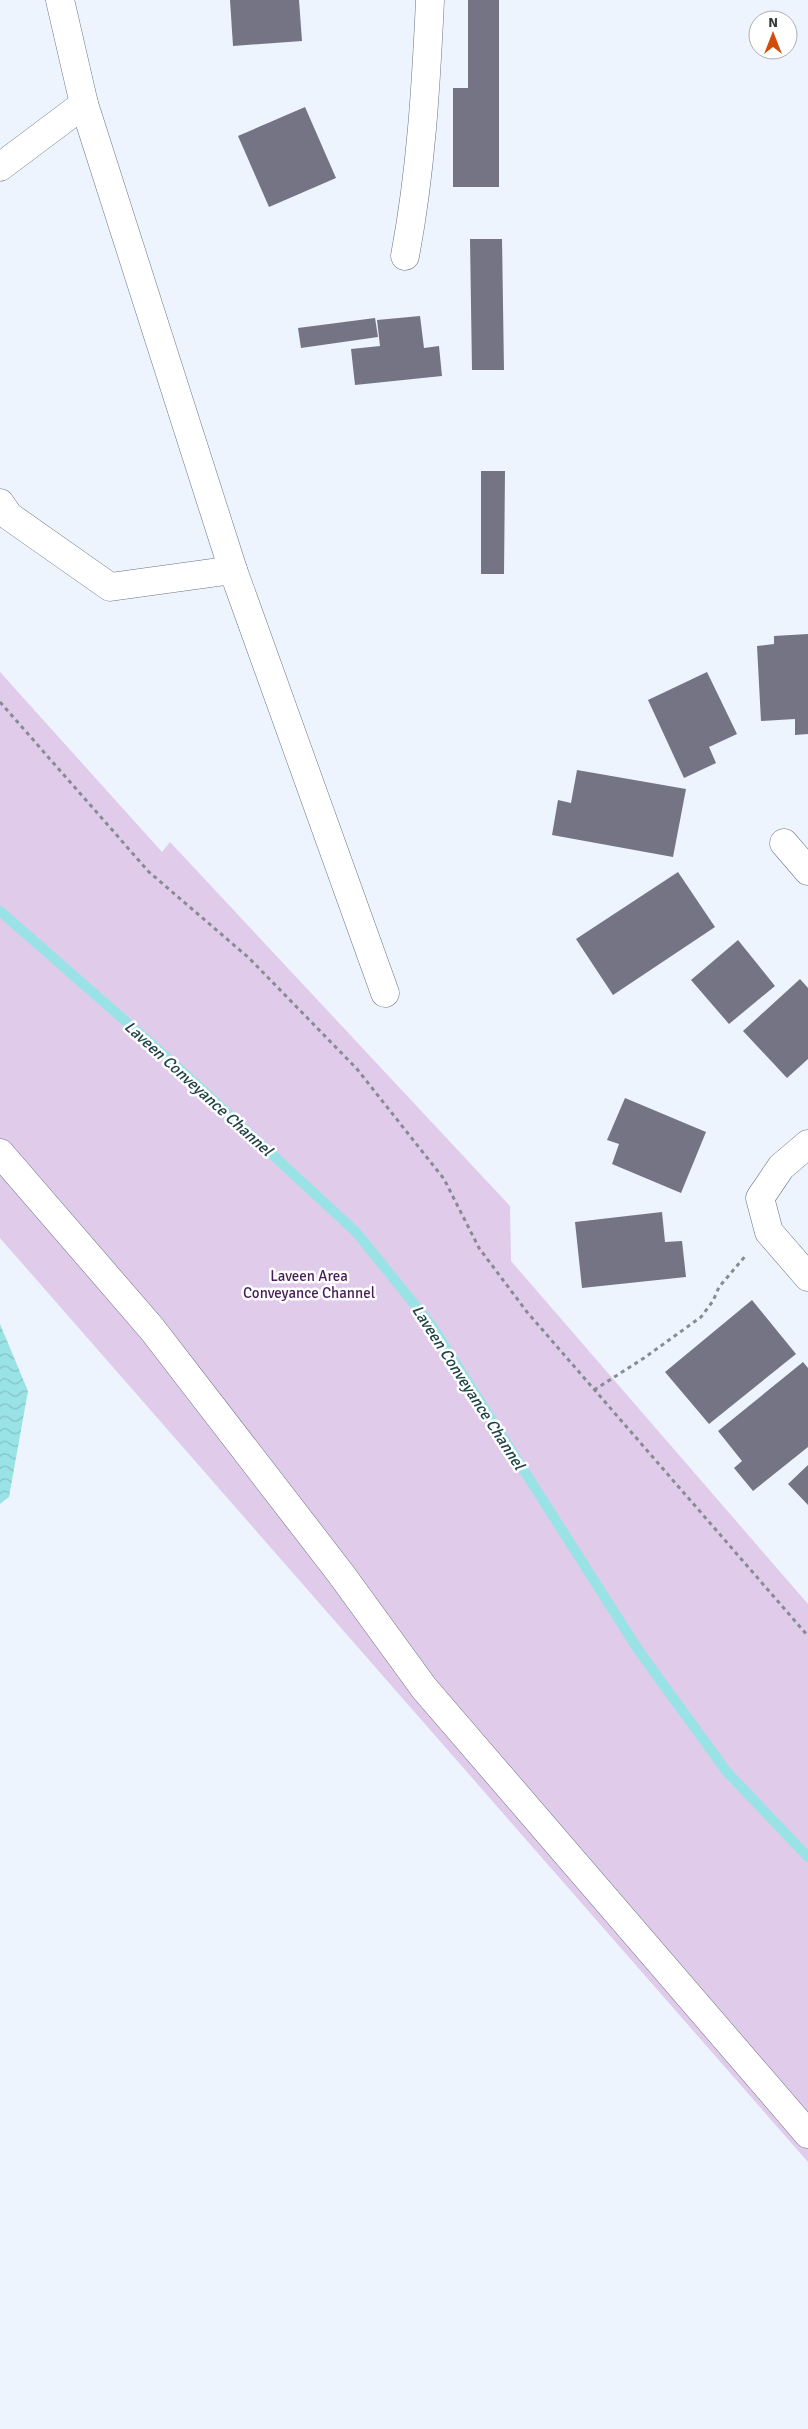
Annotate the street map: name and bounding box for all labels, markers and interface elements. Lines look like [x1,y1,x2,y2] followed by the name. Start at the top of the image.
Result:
[748,10,798,60] north arrow
[768,14,778,31] text: N
[120,1017,277,1161] water label: Laveen Conveyance Channel
[243,1267,375,1302] park label: Laveen Area Conveyance Channel
[407,1301,530,1475] water label: Laveen Conveyance Channel

